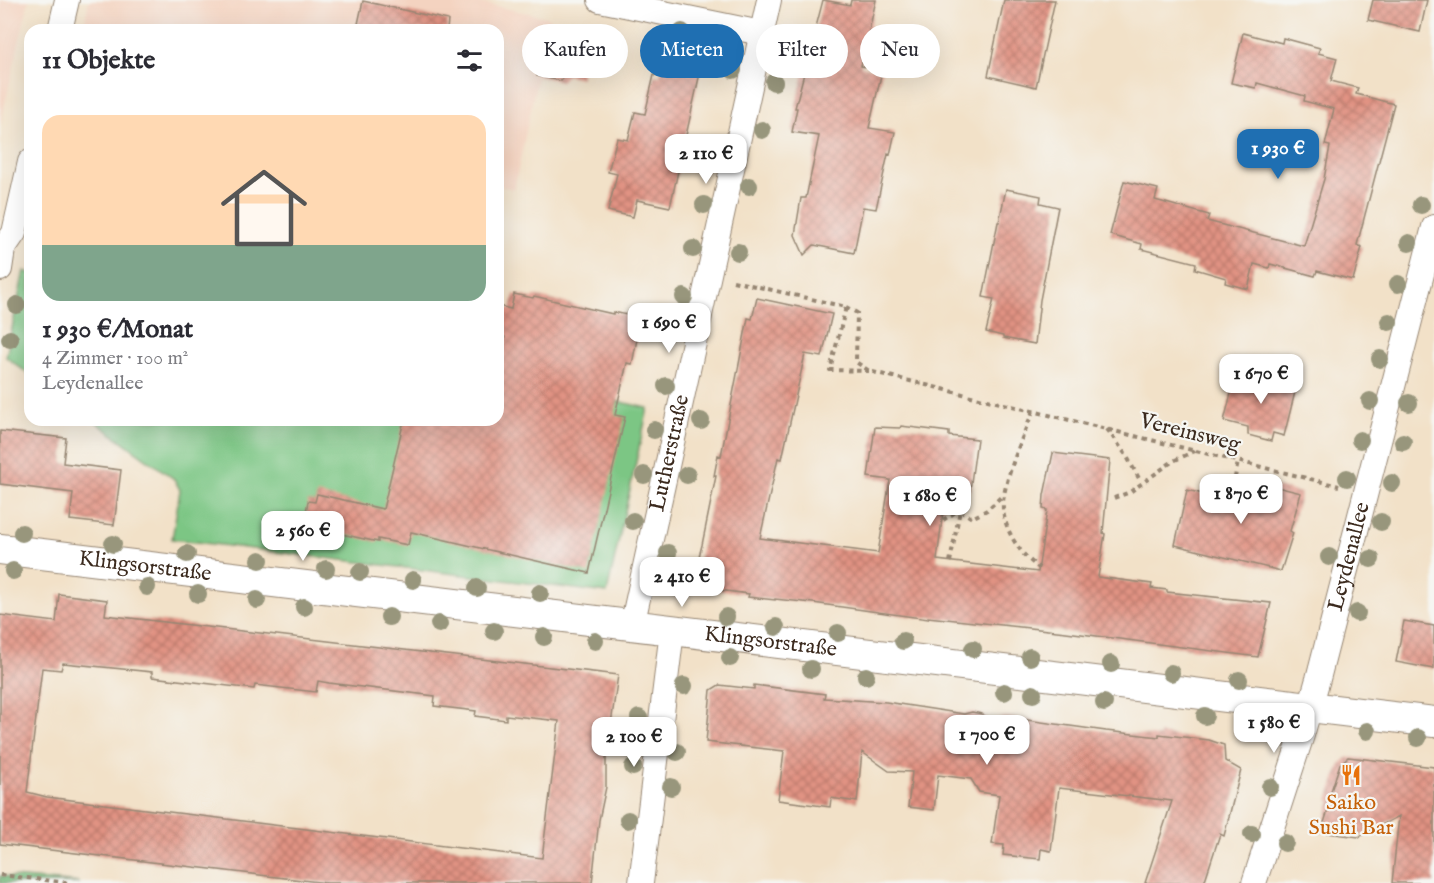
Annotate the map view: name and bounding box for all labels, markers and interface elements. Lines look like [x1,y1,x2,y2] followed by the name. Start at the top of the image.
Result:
[522,24,628,78] chip: Kaufen
[640,24,744,78] chip: Mieten
[756,24,848,78] chip: Filter
[860,24,940,78] chip: Neu
[42,44,155,77] text: 11 Objekte
[453,44,486,77] icon: filters
[1223,129,1333,180] pin: 1 930 €
[651,134,761,185] pin: 2 110 €
[1251,136,1305,161] text: 1 930 €
[679,141,733,166] text: 2 110 €
[210,154,318,262] icon: home
[614,303,724,354] pin: 1 690 €
[642,310,696,335] text: 1 690 €
[42,313,193,346] text: 1 930 €/Monat
[42,346,188,371] text: 4 Zimmer · 100 m²
[1206,354,1316,405] pin: 1 670 €
[1233,361,1289,386] text: 1 670 €
[42,371,143,396] text: Leydenallee
[643,392,696,514] street label: Lutherstraße
[1136,407,1245,459] street label: Vereinsweg
[1186,474,1296,525] pin: 1 870 €
[875,476,985,527] pin: 1 680 €
[1214,481,1268,506] text: 1 870 €
[903,483,957,508] text: 1 680 €
[1322,499,1377,614] street label: Leydenallee
[248,511,358,562] pin: 2 560 €
[275,518,331,543] text: 2 560 €
[77,545,213,588] street label: Klingsorstraße
[627,557,737,608] pin: 2 410 €
[654,564,710,589] text: 2 410 €
[702,620,838,664] street label: Klingsorstraße
[1219,703,1329,754] pin: 1 580 €
[1248,710,1300,735] text: 1 580 €
[932,715,1042,766] pin: 1 700 €
[579,717,689,768] pin: 2 100 €
[959,722,1015,747] text: 1 700 €
[606,724,662,749] text: 2 100 €
[1339,763,1363,787] restaurant icon: Saiko Sushi Bar
[1309,789,1393,842] place label: Saiko Sushi Bar

